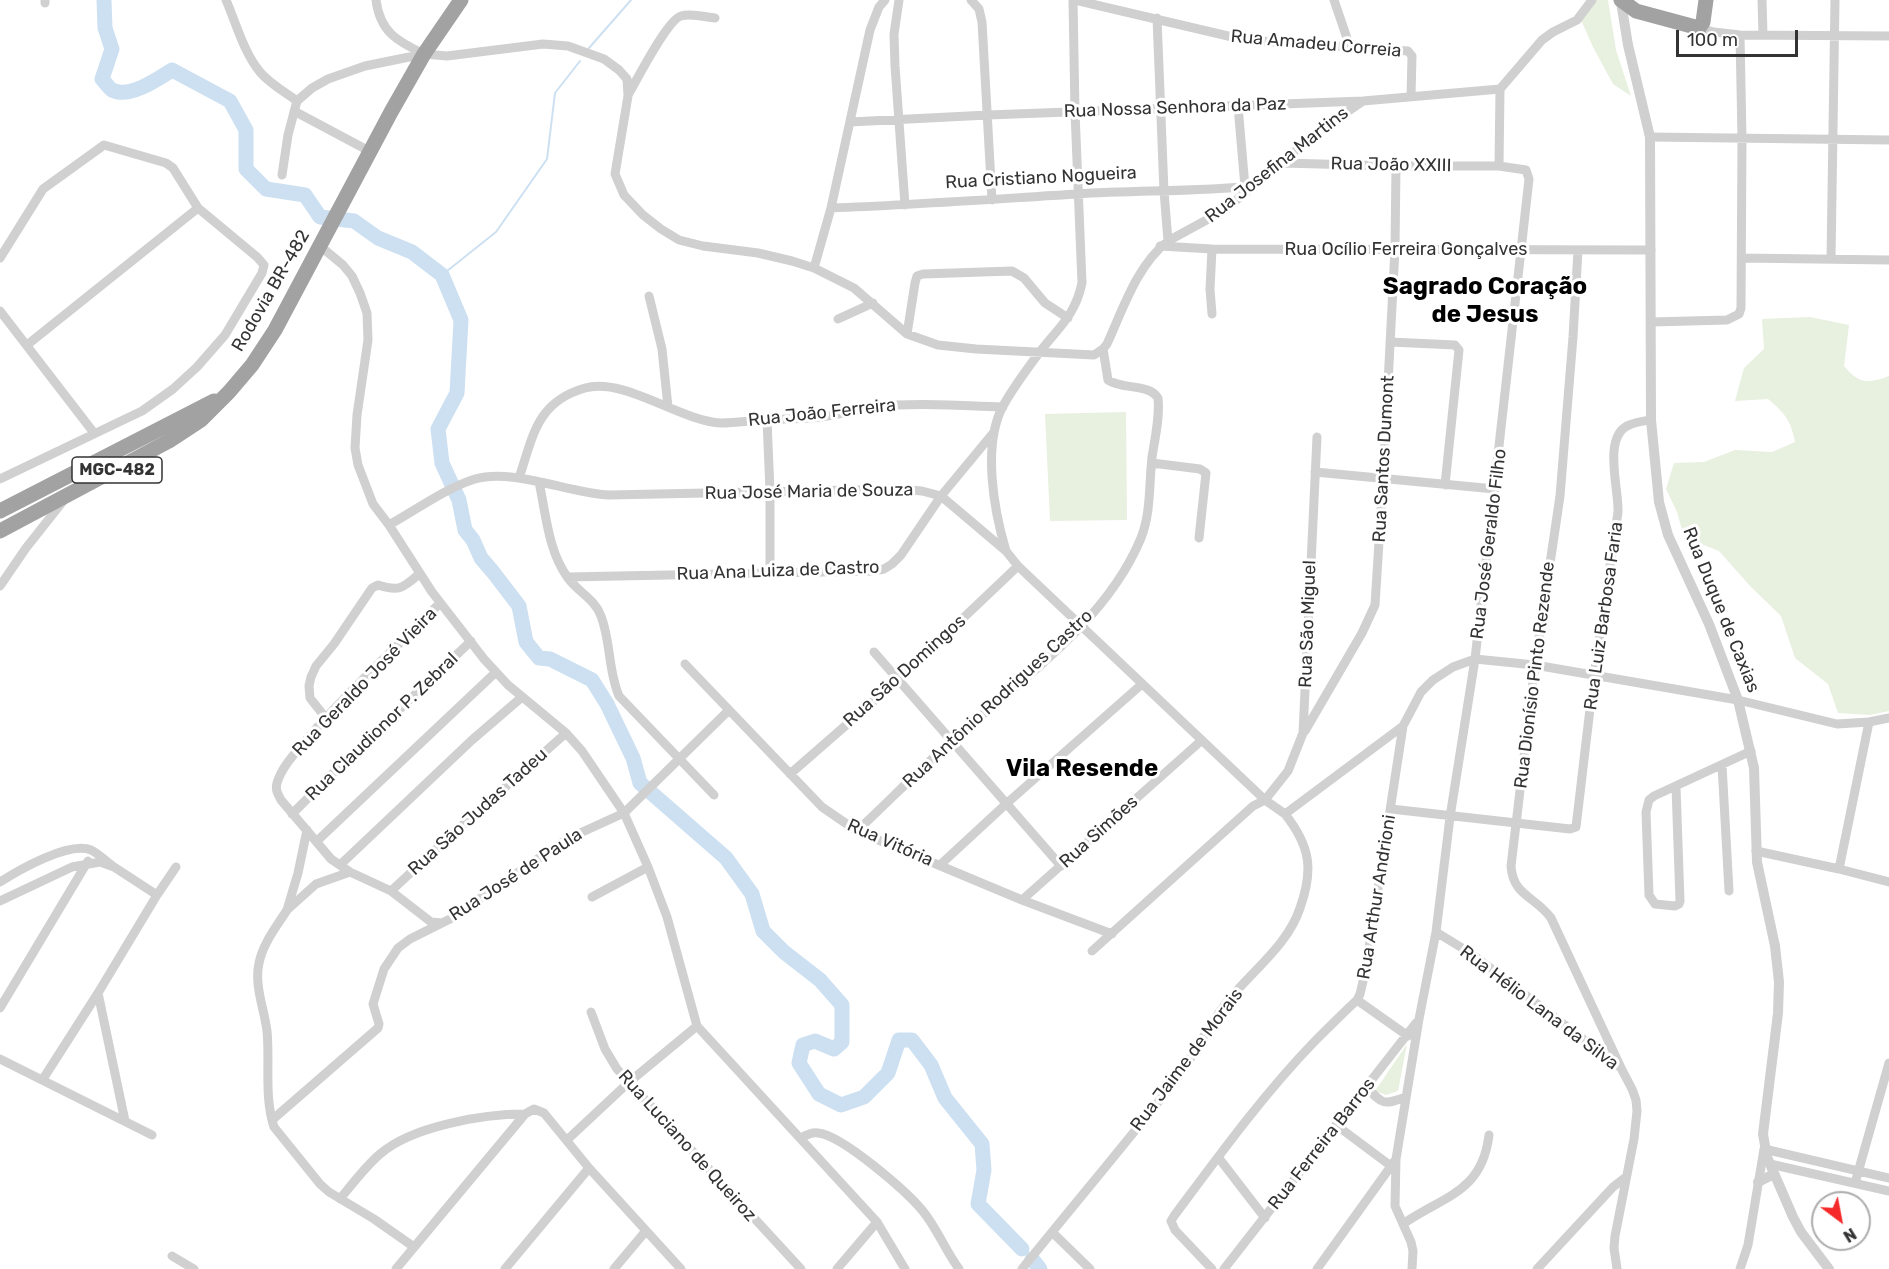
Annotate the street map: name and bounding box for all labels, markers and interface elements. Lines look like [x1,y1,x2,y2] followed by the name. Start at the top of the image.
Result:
[1679,18,1800,56] scale bar
[1230,26,1402,62] street label: Rua Amadeu Correia
[1687,29,1738,51] text: 100 m
[1063,93,1287,123] street label: Rua Nossa Senhora da Paz
[1201,102,1353,228] street label: Rua Josefina Martins
[1330,153,1452,177] street label: Rua João XXIII
[945,162,1137,194] street label: Rua Cristiano Nogueira
[227,226,315,356] street label: Rodovia BR-482
[1285,239,1527,261] street label: Rua Ocílio Ferreira Gonçalves
[1383,273,1587,329] district label: Sagrado Coração de Jesus
[1369,375,1399,543] street label: Rua Santos Dumont
[747,395,897,431] street label: Rua João Ferreira
[1467,448,1511,640] street label: Rua José Geraldo Filho
[72,457,162,483] road number: MGC-482
[704,479,914,505] street label: Rua José Maria de Souza
[1580,520,1628,712] street label: Rua Luiz Barbosa Faria
[1678,524,1764,696] street label: Rua Duque de Caxias
[676,557,880,585] street label: Rua Ana Luiza de Castro
[1295,560,1321,688] street label: Rua São Miguel
[1510,560,1560,790] street label: Rua Dionísio Pinto Rezende
[288,603,442,761] street label: Rua Geraldo José Vieira
[899,605,1097,793] street label: Rua Antônio Rodrigues Castro
[839,610,971,732] street label: Rua São Domingos
[301,649,463,805] street label: Rua Claudionor P. Zebral
[404,744,552,880] street label: Rua São Judas Tadeu
[1006,755,1158,783] district label: Vila Resende
[1055,791,1143,873] street label: Rua Simões
[1353,813,1401,981] street label: Rua Arthur Andrioni
[844,815,936,871] street label: Rua Vitória
[446,824,586,926] street label: Rua José de Paula
[1455,941,1623,1075] street label: Rua Hélio Lana da Silva
[1126,984,1248,1136] street label: Rua Jaime de Morais
[613,1066,761,1226] street label: Rua Luciano de Queiroz
[1264,1074,1380,1214] street label: Rua Ferreira Barros
[1811,1191,1871,1251] north arrow
[1840,1224,1860,1246] text: N

